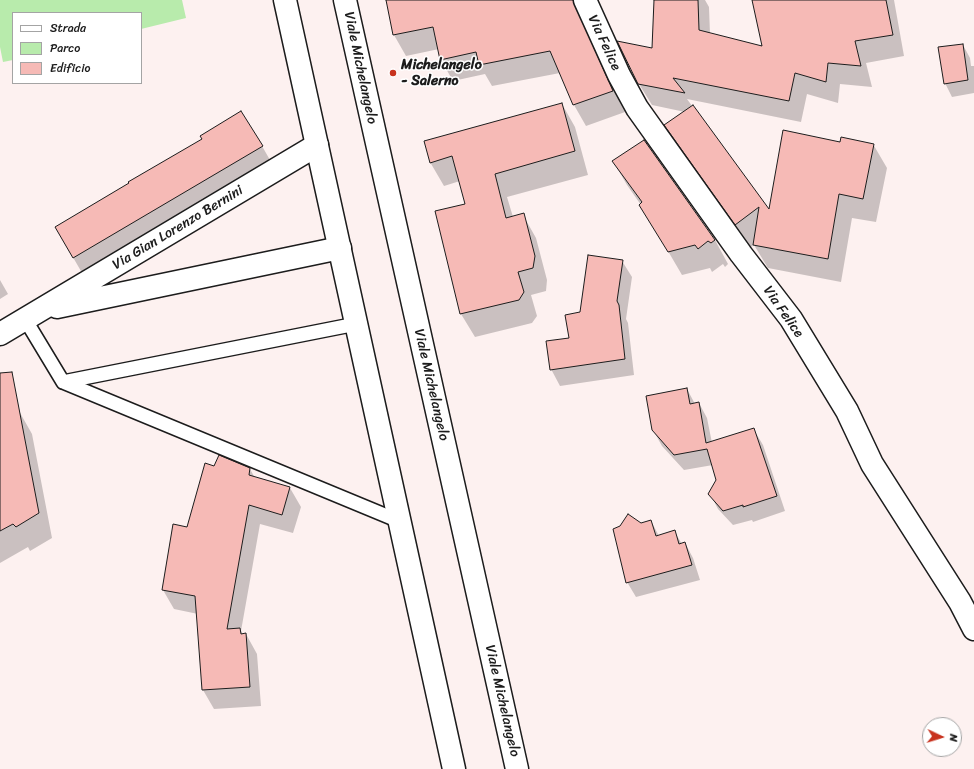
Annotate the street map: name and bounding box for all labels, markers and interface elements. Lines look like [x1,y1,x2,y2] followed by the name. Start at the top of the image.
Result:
[340,10,380,126] street label: Viale Michelangelo
[12,12,142,84] legend
[584,13,624,73] street label: Via Felice
[50,17,86,39] text: Strada
[50,37,80,59] text: Parco
[50,57,90,79] text: Edificio
[401,57,482,90] place label: Michelangelo - Salerno
[388,68,398,78] marker: Michelangelo - Salerno
[110,182,246,274] street label: Via Gian Lorenzo Bernini
[759,283,807,341] street label: Via Felice
[410,327,452,443] street label: Viale Michelangelo
[481,643,523,759] street label: Viale Michelangelo
[922,717,962,757] north arrow
[944,733,963,742] text: N

